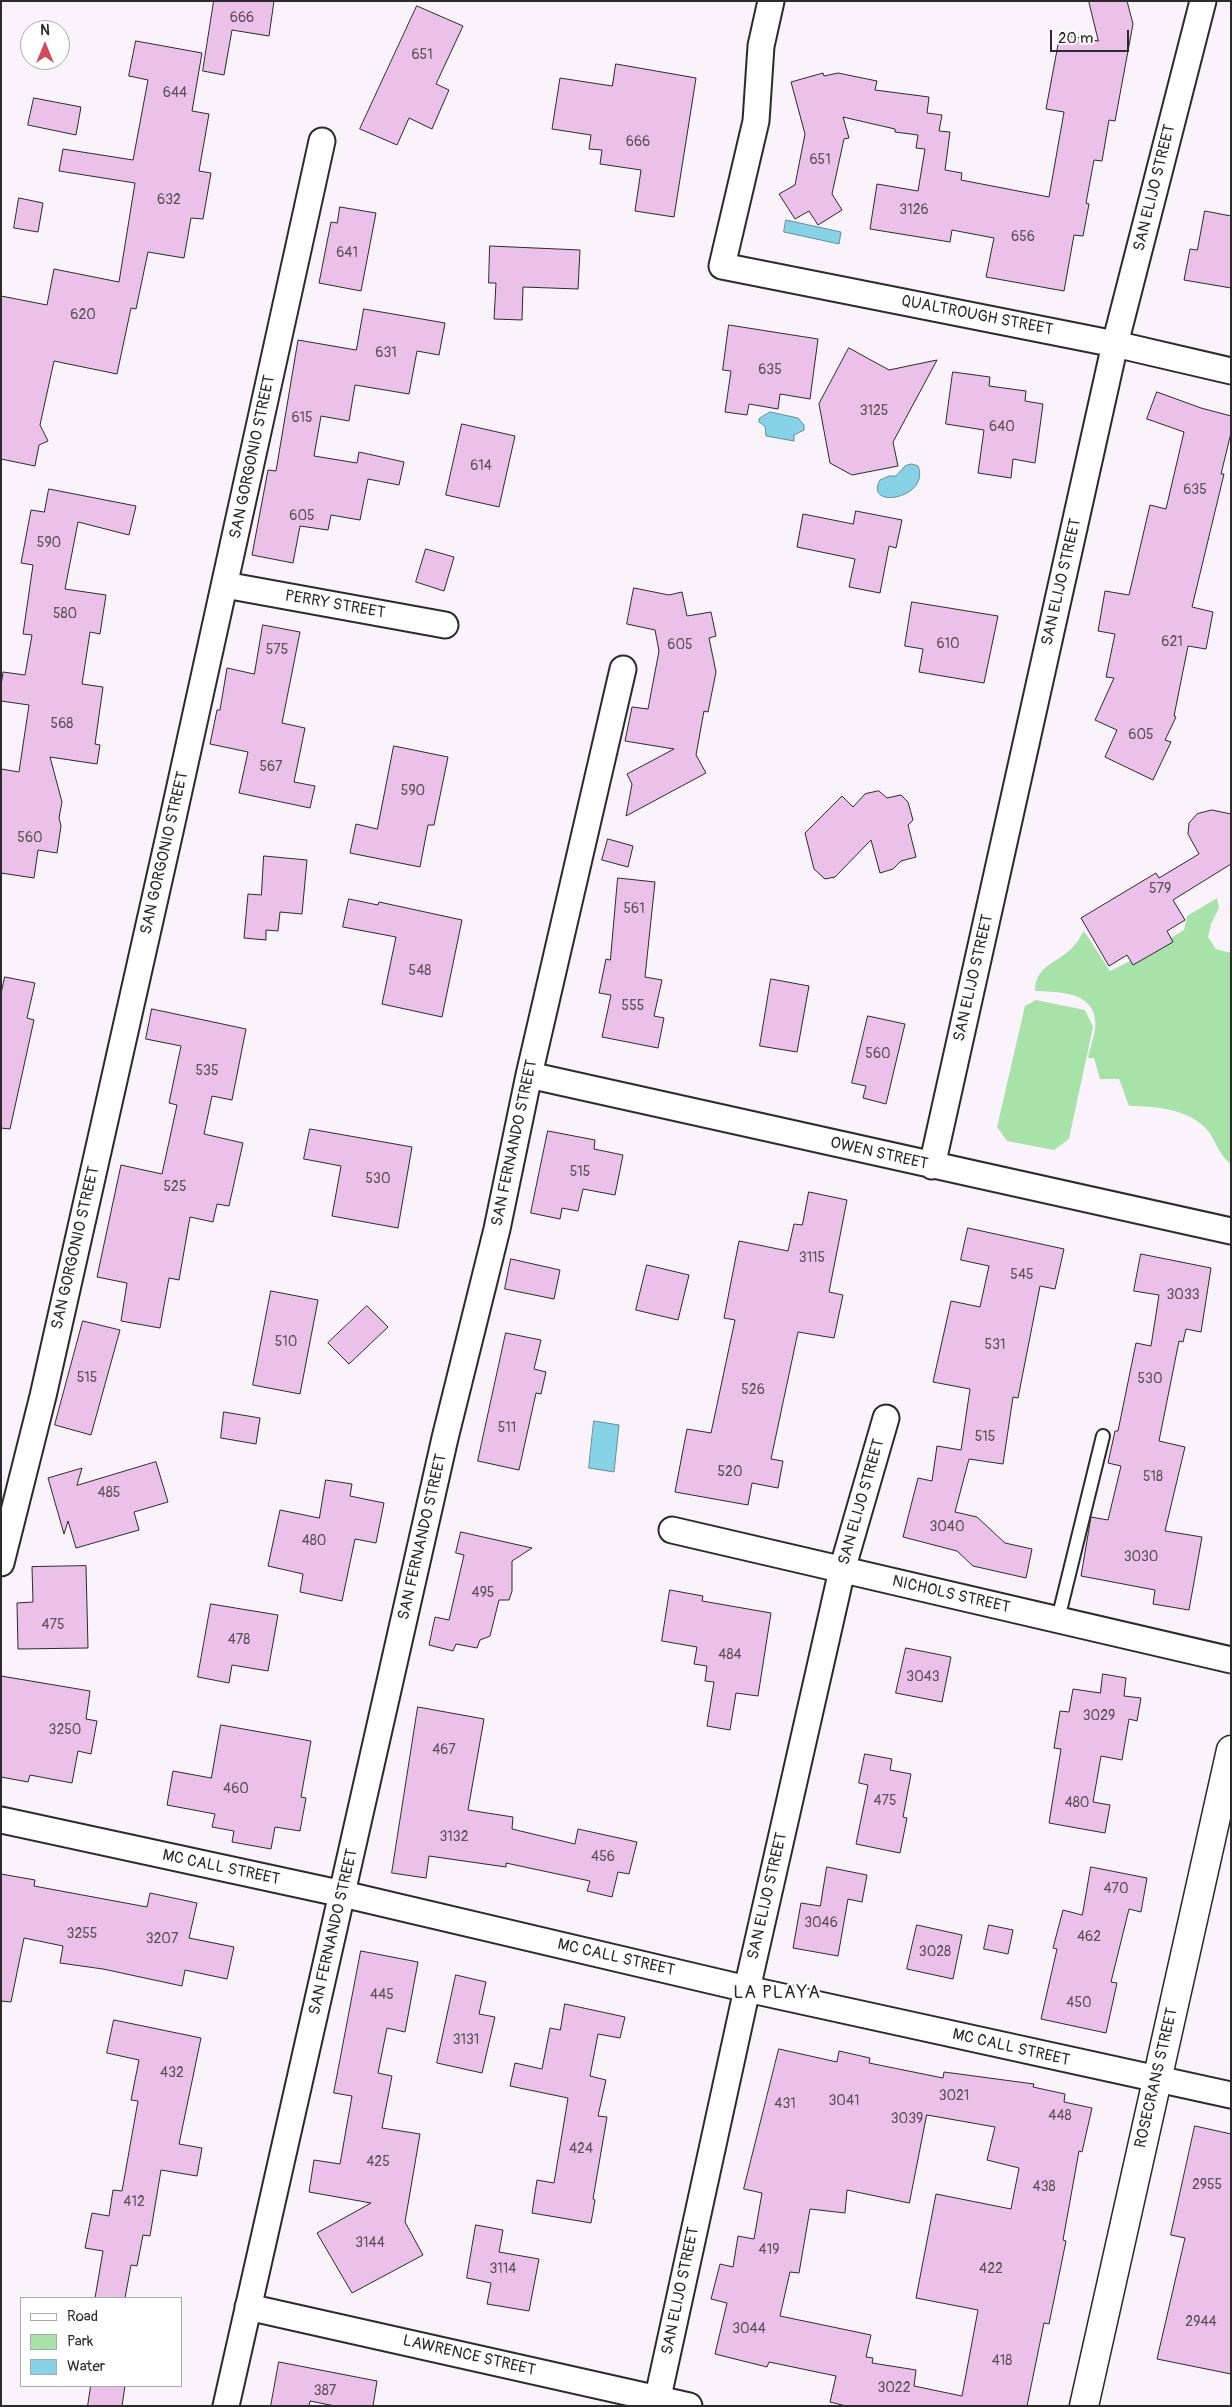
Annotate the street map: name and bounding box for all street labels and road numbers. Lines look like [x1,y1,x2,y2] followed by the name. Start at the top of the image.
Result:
[1130,123,1180,253] street label: SAN ELIJO STREET
[899,292,1055,340] street label: QUALTROUGH STREET
[226,373,280,541] street label: SAN GORGONIO STREET
[1038,516,1086,648] street label: SAN ELIJO STREET
[283,587,387,623] street label: PERRY STREET
[137,770,193,936] street label: SAN GORGONIO STREET
[950,912,998,1044] street label: SAN ELIJO STREET
[488,1058,542,1228] street label: SAN FERNANDO STREET
[828,1133,930,1175] street label: OWEN STREET
[48,1165,104,1331] street label: SAN GORGONIO STREET
[835,1437,889,1567] street label: SAN ELIJO STREET
[395,1452,451,1622] street label: SAN FERNANDO STREET
[890,1572,1012,1618] street label: NICHOLS STREET
[744,1830,792,1962] street label: SAN ELIJO STREET
[160,1846,282,1890] street label: MC CALL STREET
[306,1847,362,2017] street label: SAN FERNANDO STREET
[556,1935,676,1981] street label: MC CALL STREET
[1132,2006,1182,2150] street label: ROSECRANS STREET
[951,2025,1071,2071] street label: MC CALL STREET
[658,2225,704,2357] street label: SAN ELIJO STREET
[401,2331,537,2381] street label: LAWRENCE STREET

